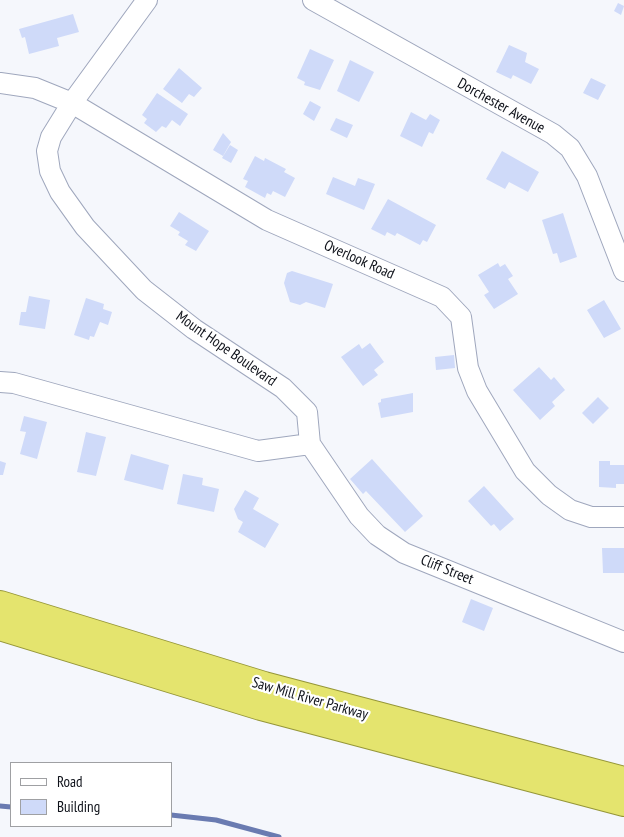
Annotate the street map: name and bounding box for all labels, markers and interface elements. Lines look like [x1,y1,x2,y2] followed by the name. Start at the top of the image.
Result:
[454,75,548,137] street label: Dorchester Avenue
[321,236,397,284] street label: Overlook Road
[172,308,280,390] street label: Mount Hope Boulevard
[418,551,476,589] street label: Cliff Street
[250,674,370,724] street label: Saw Mill River Parkway
[10,762,172,827] legend
[57,772,83,791] text: Road
[57,797,100,816] text: Building

